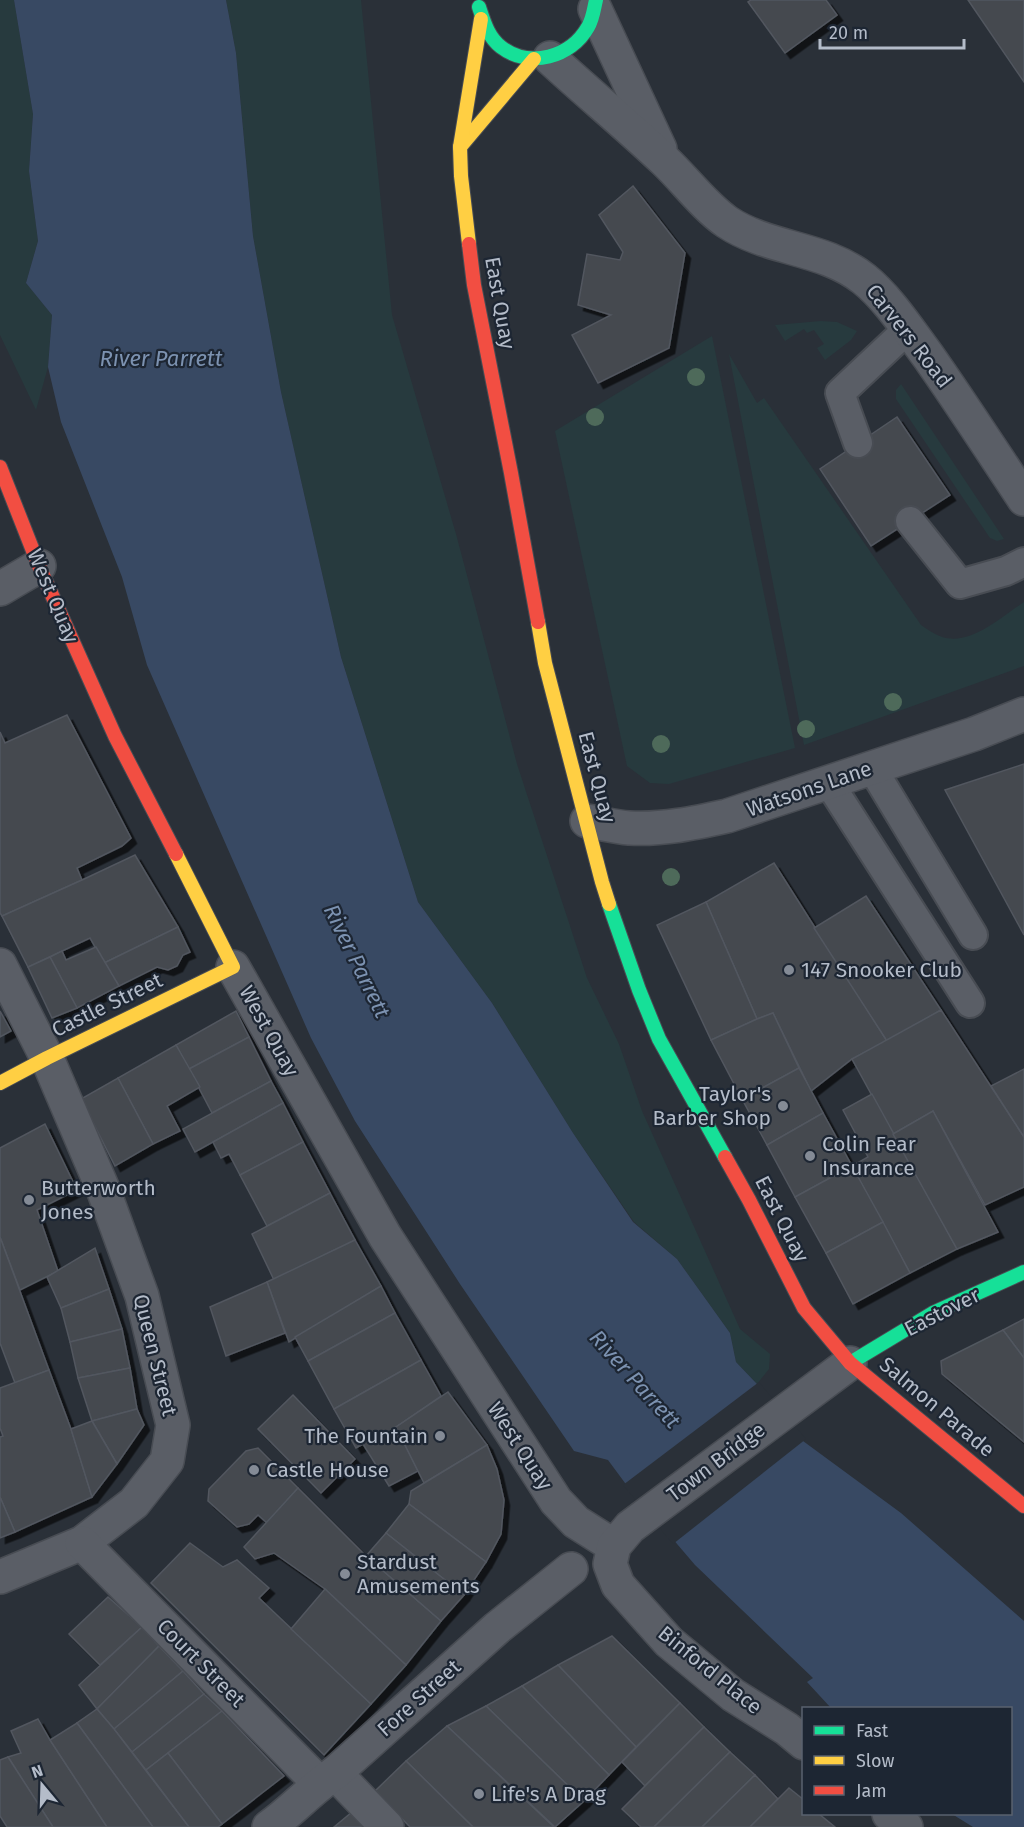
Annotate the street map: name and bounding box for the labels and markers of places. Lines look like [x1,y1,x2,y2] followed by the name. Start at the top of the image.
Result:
[801,957,962,983] place label: 147 Snooker Club
[782,963,796,977] marker: 147 Snooker Club
[653,1081,771,1131] place label: Taylor's Barber Shop
[776,1099,790,1113] marker: Taylor's Barber Shop
[822,1131,916,1181] place label: Colin Fear Insurance
[803,1149,817,1163] marker: Colin Fear Insurance
[41,1175,156,1225] place label: Butterworth Jones
[22,1193,36,1207] marker: Butterworth Jones
[304,1423,428,1449] place label: The Fountain
[433,1429,447,1443] marker: The Fountain
[266,1457,389,1483] place label: Castle House
[247,1463,261,1477] marker: Castle House
[357,1549,480,1599] place label: Stardust Amusements
[338,1567,352,1581] marker: Stardust Amusements
[491,1781,606,1807] place label: Life's A Drag
[472,1787,486,1801] marker: Life's A Drag

